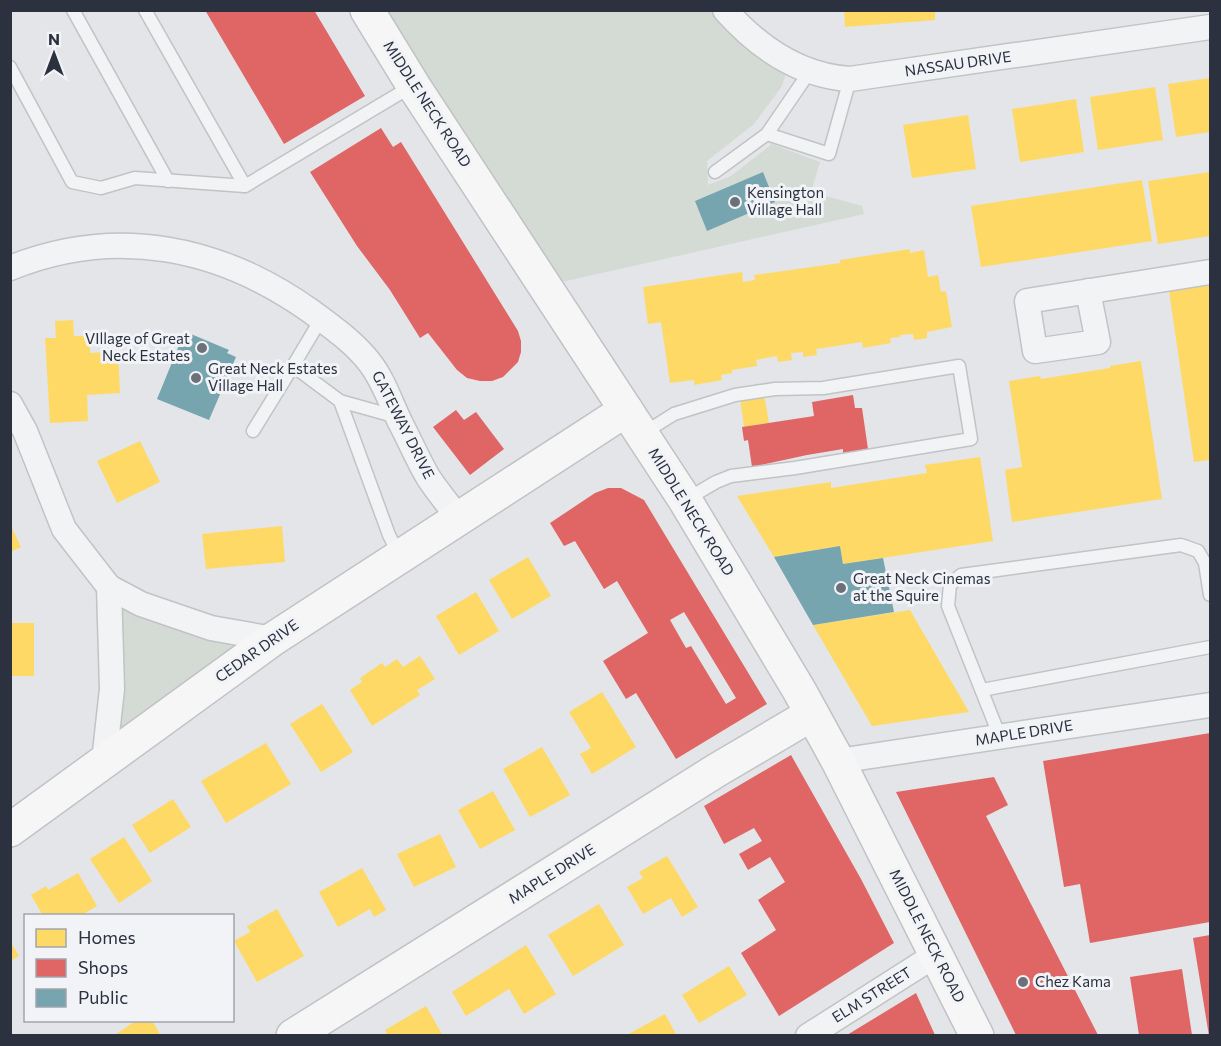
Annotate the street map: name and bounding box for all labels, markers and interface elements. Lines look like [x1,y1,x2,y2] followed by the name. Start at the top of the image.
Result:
[24,24,84,84] north arrow
[48,29,60,48] text: N
[380,37,476,170] street label: MIDDLE NECK ROAD
[903,47,1012,79] street label: NASSAU DRIVE
[747,183,824,218] place label: Kensington Village Hall
[728,195,742,209] marker: Kensington Village Hall
[85,329,190,364] place label: VIllage of Great Neck Estates
[195,341,209,355] marker: VIllage of Great Neck Estates
[208,359,338,394] place label: Great Neck Estates Village Hall
[369,367,439,482] street label: GATEWAY DRIVE
[189,371,203,385] marker: Great Neck Estates Village Hall
[645,444,739,579] street label: MIDDLE NECK ROAD
[853,569,991,604] place label: Great Neck Cinemas at the Squire
[834,581,848,595] marker: Great Neck Cinemas at the Squire
[211,615,302,686] street label: CEDAR DRIVE
[974,715,1074,749] street label: MAPLE DRIVE
[505,839,598,907] street label: MAPLE DRIVE
[886,866,969,1005] street label: MIDDLE NECK ROAD
[24,914,234,1022] legend
[78,926,136,948] text: Homes
[78,956,128,978] text: Shops
[828,962,915,1026] street label: ELM STREET
[1035,972,1111,990] place label: Chez Kama
[1016,975,1030,989] marker: Chez Kama
[78,986,128,1008] text: Public

